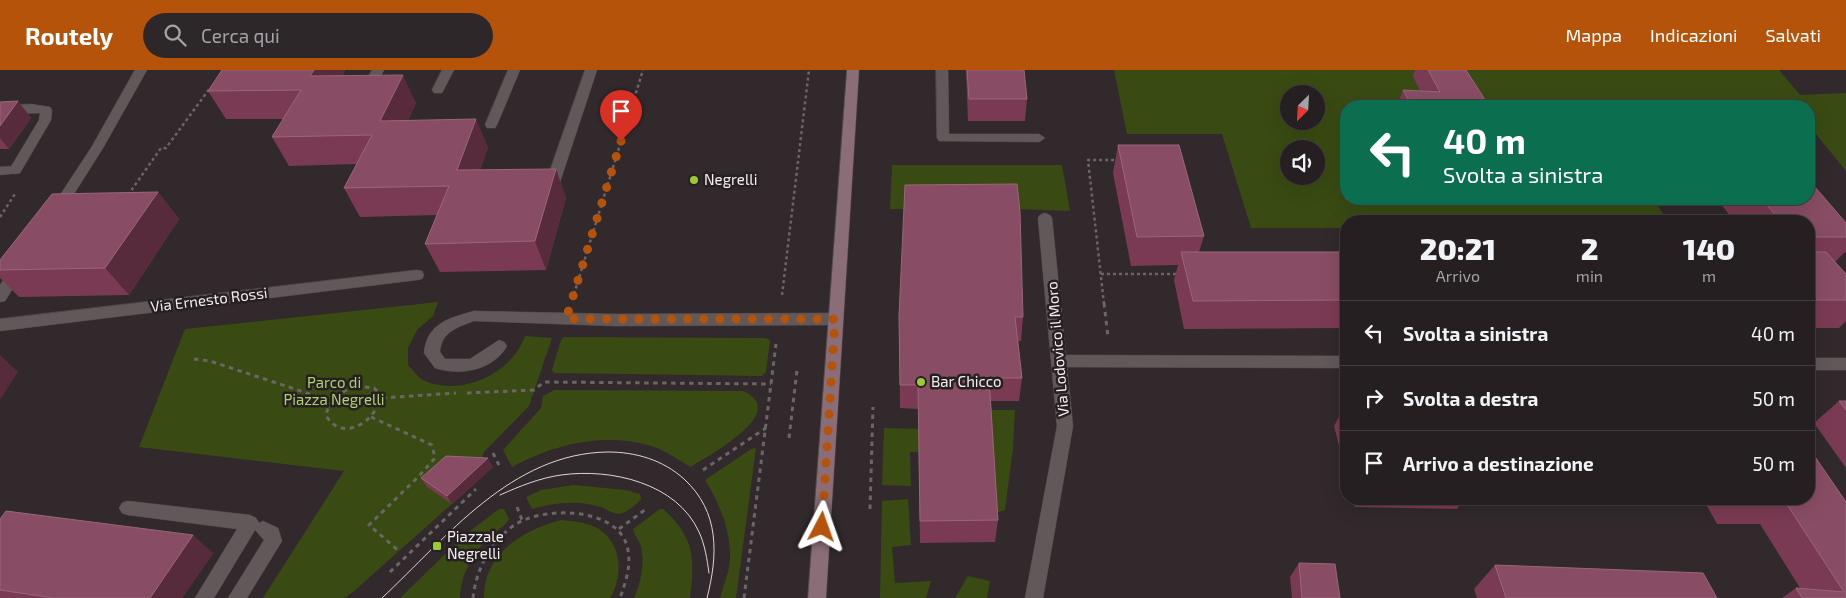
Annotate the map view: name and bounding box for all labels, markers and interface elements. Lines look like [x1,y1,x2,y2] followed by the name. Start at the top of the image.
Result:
[143,13,493,58] search box
[25,21,113,50] text: Routely
[161,21,189,49] icon: search
[201,24,280,47] text: Cerca qui
[1566,24,1622,46] text: Mappa
[1650,24,1737,46] text: Indicazioni
[1765,24,1821,46] text: Salvati
[1280,85,1325,130] north arrow
[1280,85,1325,185] map controls
[600,90,642,141] pin
[607,97,635,125] icon: arrive
[1443,119,1526,161] text: 40 m
[1360,120,1425,185] icon: left
[1280,140,1325,185] button: sound
[1443,161,1603,187] text: Svolta a sinistra
[704,170,758,188] place label: Negrelli
[688,174,700,186] marker: Negrelli
[1420,230,1496,266] text: 20:21
[1581,230,1598,266] text: 2
[1683,230,1735,266] text: 140
[1436,266,1480,285] text: Arrivo
[1576,266,1603,285] text: min
[1702,266,1716,285] text: m
[1042,281,1072,417] street label: Via Lodovico il Moro
[149,283,268,315] street label: Via Ernesto Rossi
[1360,319,1388,347] icon: left
[1403,322,1548,345] text: Svolta a sinistra
[1751,322,1795,345] text: 40 m
[931,372,1002,390] place label: Bar Chicco
[283,373,385,408] park label: Parco di Piazza Negrelli
[915,376,927,388] marker: Bar Chicco
[1360,384,1388,412] icon: right
[1403,387,1538,410] text: Svolta a destra
[1752,387,1795,410] text: 50 m
[1360,449,1388,477] icon: arrive
[1403,452,1594,475] text: Arrivo a destinazione
[1752,452,1795,475] text: 50 m
[795,500,847,552] position arrow
[447,527,504,562] place label: Piazzale Negrelli
[431,540,443,552] marker: Piazzale Negrelli

